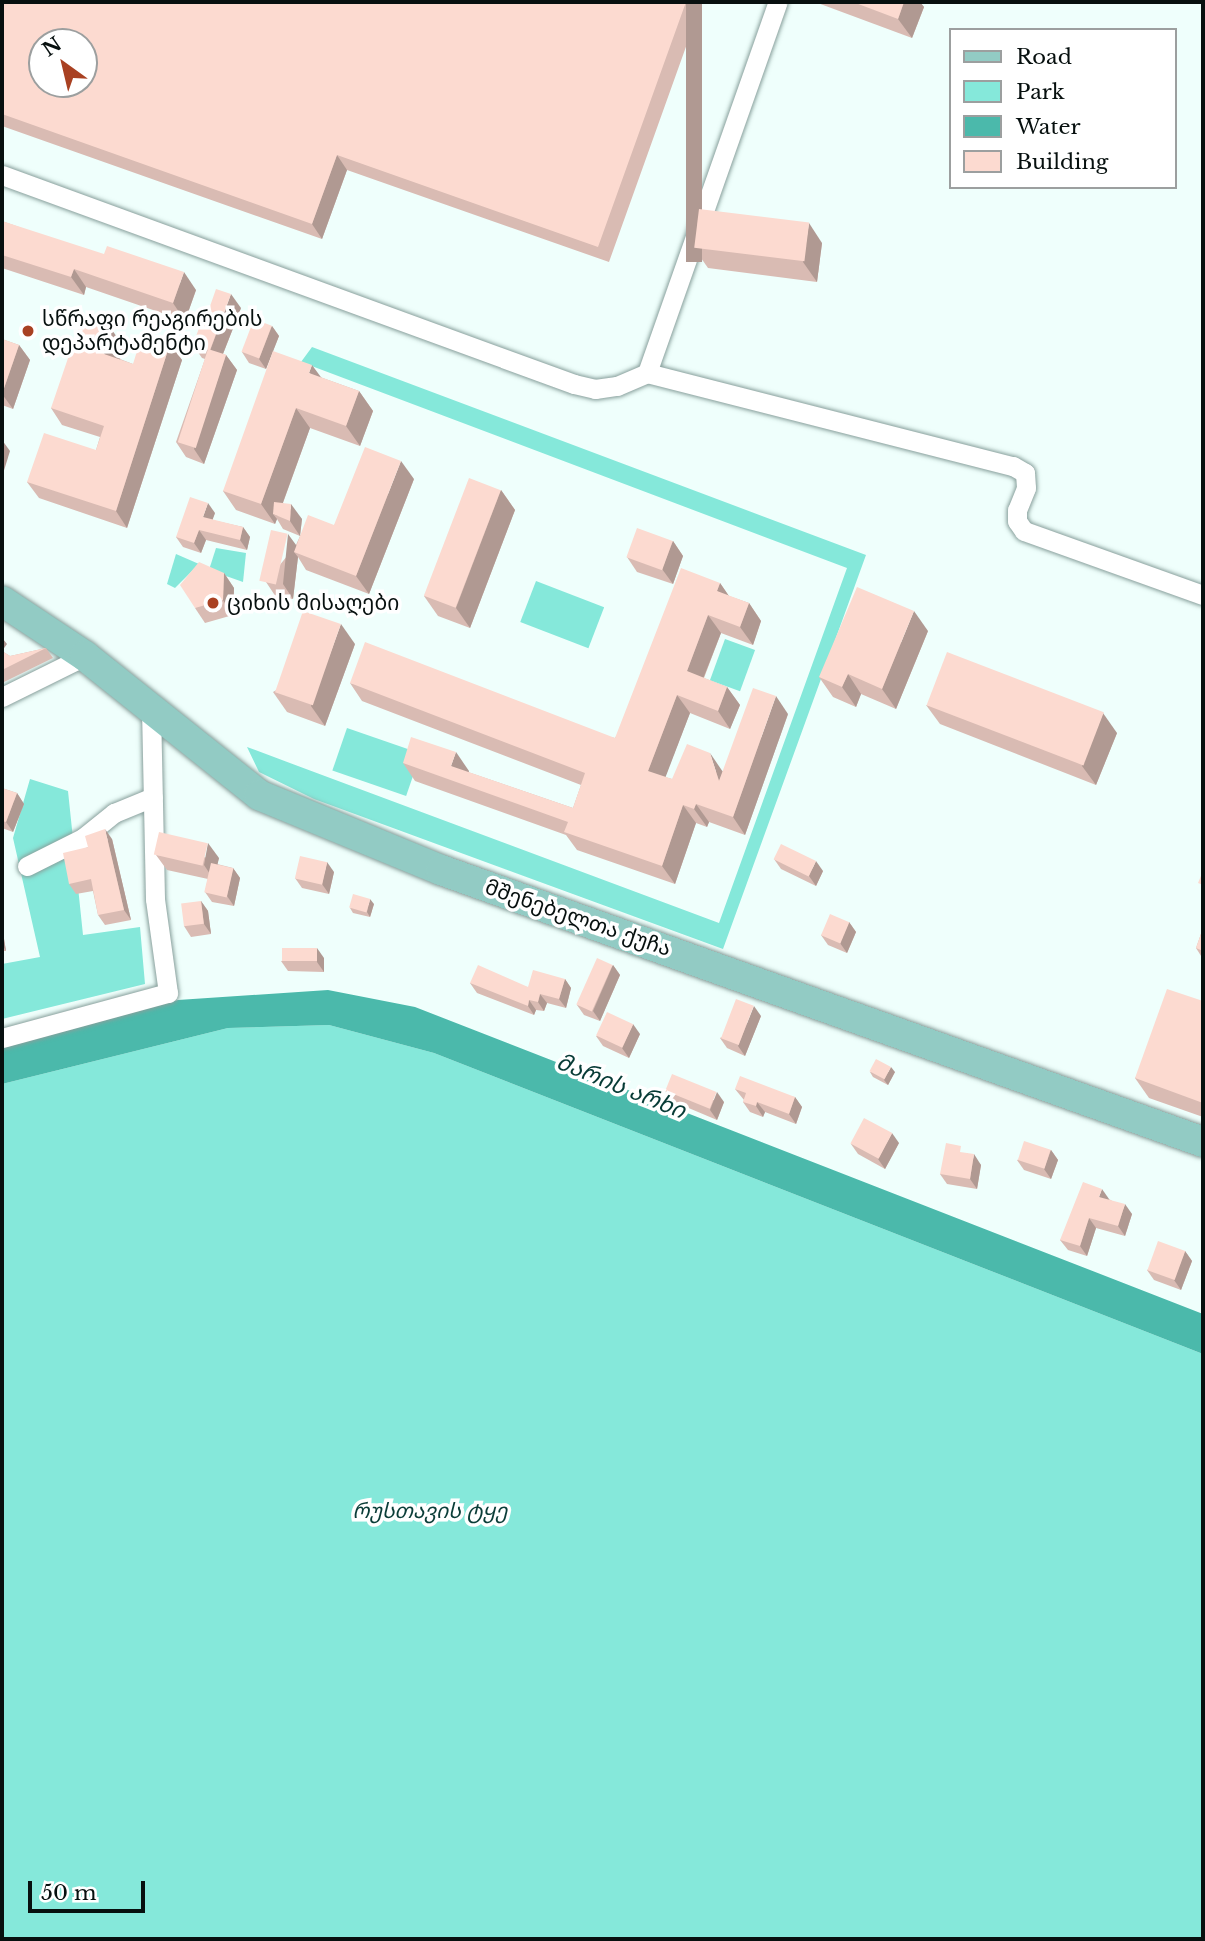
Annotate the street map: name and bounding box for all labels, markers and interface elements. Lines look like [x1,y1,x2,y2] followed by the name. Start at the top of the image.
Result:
[28,28,98,98] north arrow
[950,28,1177,189] legend
[38,32,66,61] text: N
[1016,44,1072,70] text: Road
[1016,79,1065,105] text: Park
[1016,114,1080,140] text: Water
[1016,149,1108,175] text: Building
[42,306,262,356] place label: სწრაფი რეაგირების დეპარტამენტი
[20,323,36,339] marker: სწრაფი რეაგირების დეპარტამენტი
[227,590,399,616] place label: ციხის მისაღები
[205,595,221,611] marker: ციხის მისაღები
[482,874,674,962] street label: მშენებელთა ქუჩა
[552,1048,690,1124] water label: მარის არხი
[353,1498,507,1524] park label: რუსთავის ტყე
[32,1868,149,1912] scale bar
[41,1880,96,1906] text: 50 m

